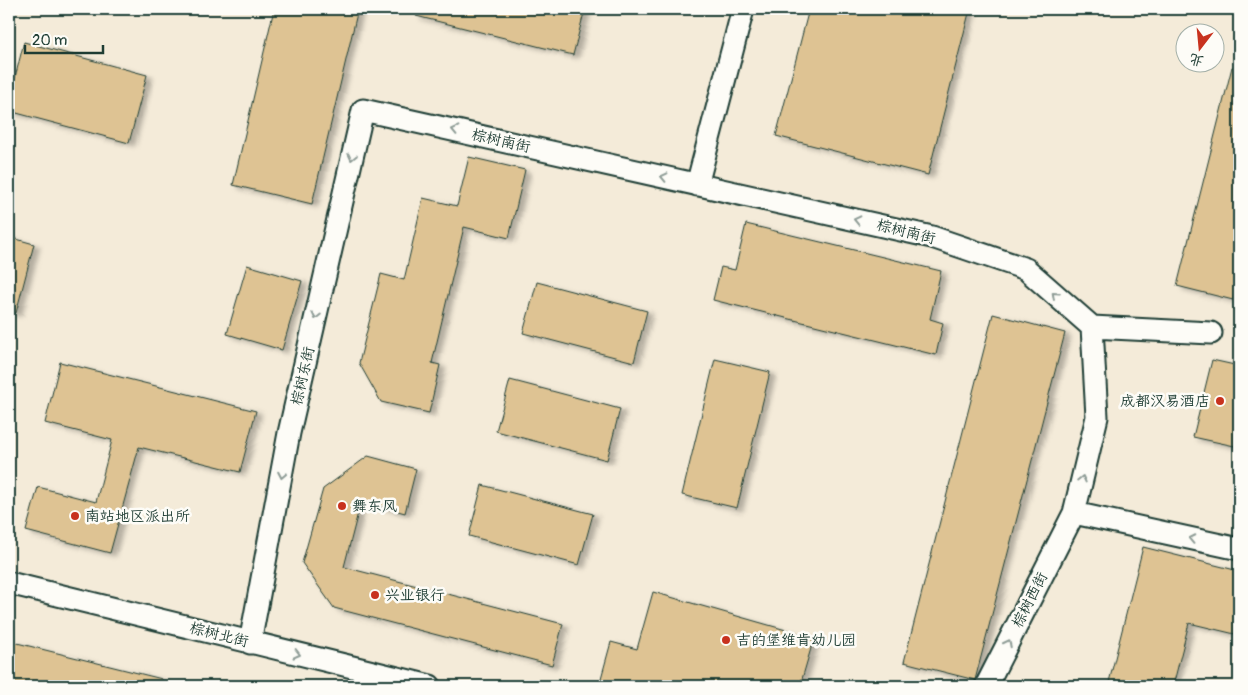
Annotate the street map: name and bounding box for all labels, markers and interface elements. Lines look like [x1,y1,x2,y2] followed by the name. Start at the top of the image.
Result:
[25,22,102,54] scale bar
[1176,22,1226,72] north arrow
[32,31,67,50] text: 20 m
[1187,50,1206,70] text: 北
[450,125,459,136] one-way arrow
[470,125,532,157] street label: 棕树南街
[347,153,358,162] one-way arrow
[660,172,669,183] one-way arrow
[853,216,862,226] one-way arrow
[875,216,937,248] street label: 棕树南街
[1052,292,1061,301] one-way arrow
[311,311,322,320] one-way arrow
[287,345,319,407] street label: 棕树东街
[1120,392,1210,411] place label: 成都汉易酒店
[1214,395,1226,407] marker: 成都汉易酒店
[277,470,287,479] one-way arrow
[1076,475,1087,484] one-way arrow
[352,497,397,516] place label: 舞东风
[336,500,348,512] marker: 舞东风
[85,507,190,526] place label: 南站地区派出所
[69,510,81,522] marker: 南站地区派出所
[1187,534,1196,545] one-way arrow
[1008,569,1052,631] street label: 棕树西街
[385,586,445,605] place label: 兴业银行
[369,589,381,601] marker: 兴业银行
[188,619,250,651] street label: 棕树北街
[736,631,856,650] place label: 吉的堡维肯幼儿园
[720,634,732,646] marker: 吉的堡维肯幼儿园
[1002,639,1013,648] one-way arrow
[293,648,302,659] one-way arrow

